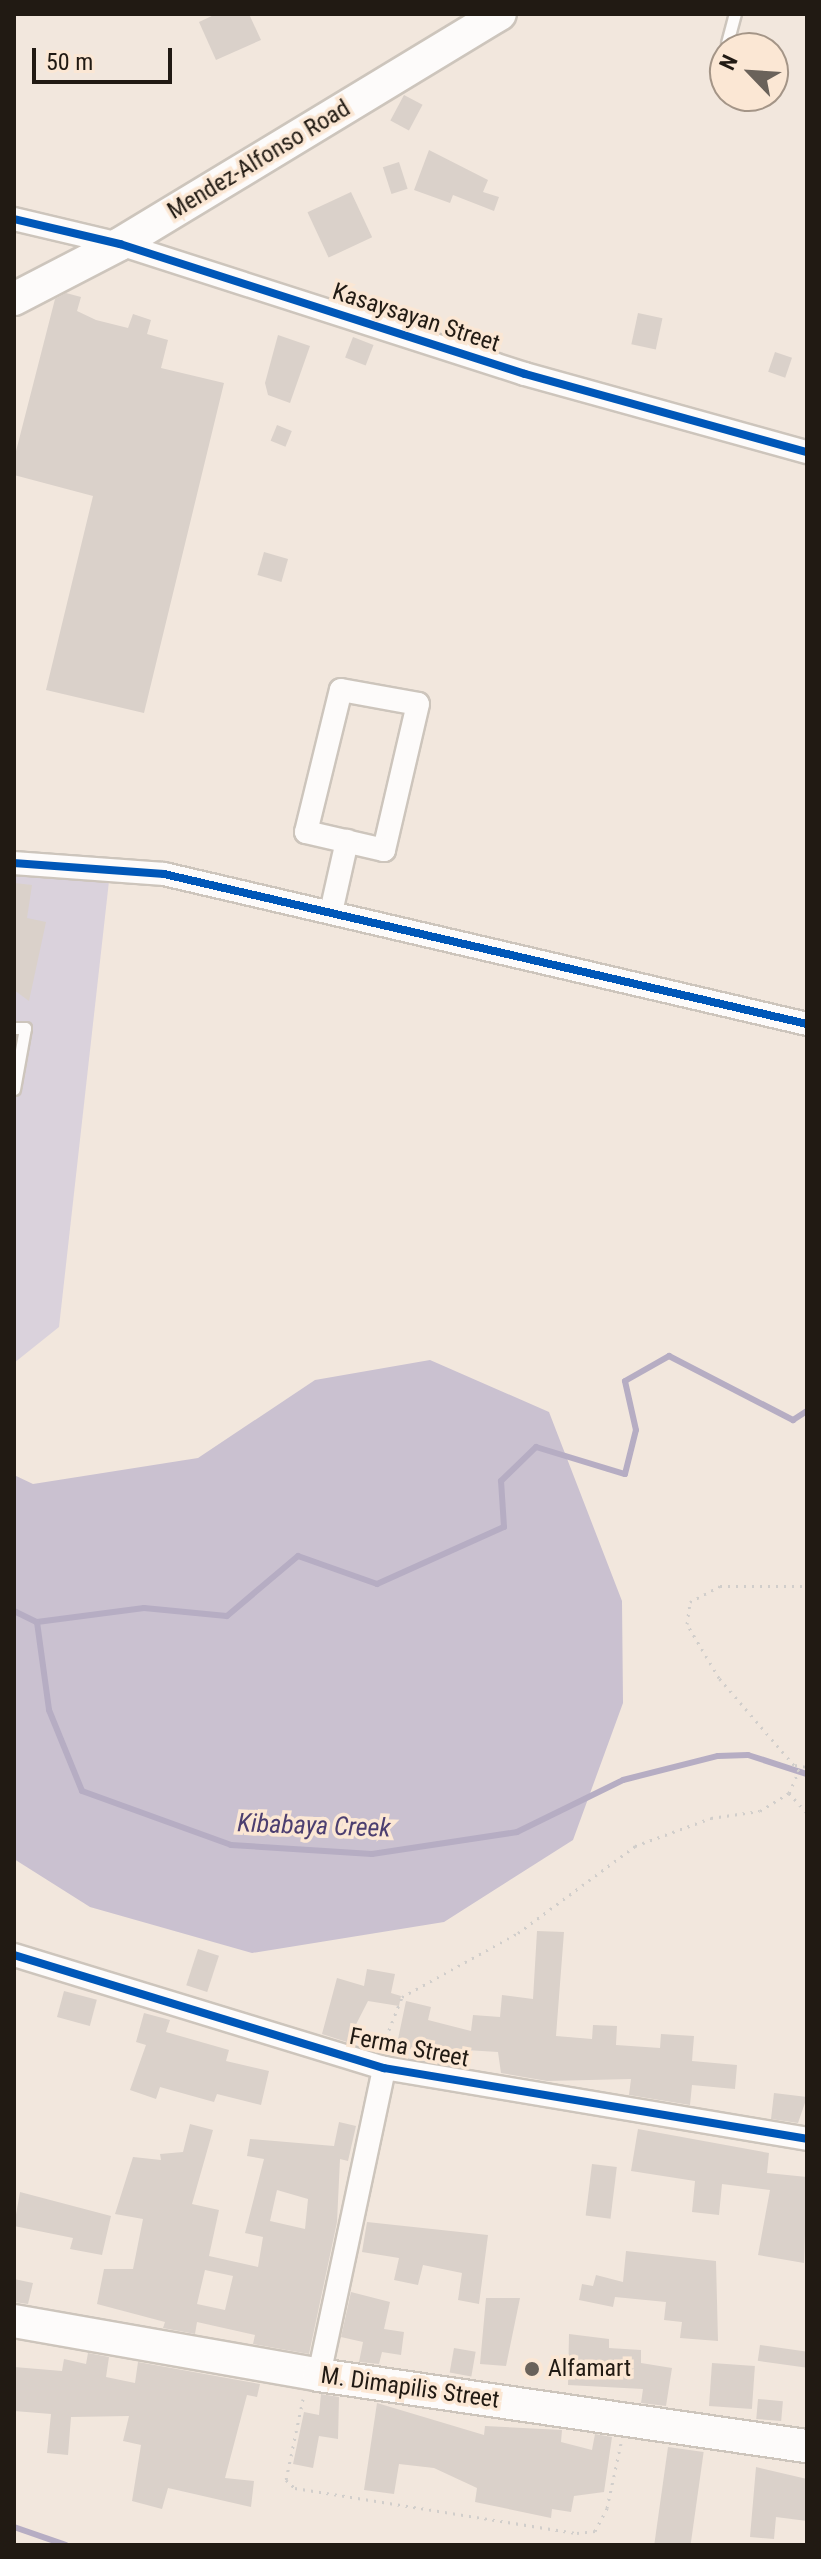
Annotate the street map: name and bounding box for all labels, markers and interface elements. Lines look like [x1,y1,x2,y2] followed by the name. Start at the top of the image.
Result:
[36,32,176,82] scale bar
[709,32,789,112] north arrow
[46,48,93,76] text: 50 m
[714,51,743,74] text: N
[162,94,356,226] street label: Mendez-Alfonso Road
[329,277,503,359] street label: Kasaysayan Street
[237,1808,391,1844] water label: Kibabaya Creek
[347,2022,471,2074] street label: Ferma Street
[548,2355,631,2383] place label: Alfamart
[523,2360,541,2378] marker: Alfamart
[319,2361,501,2415] street label: M. Dimapilis Street

